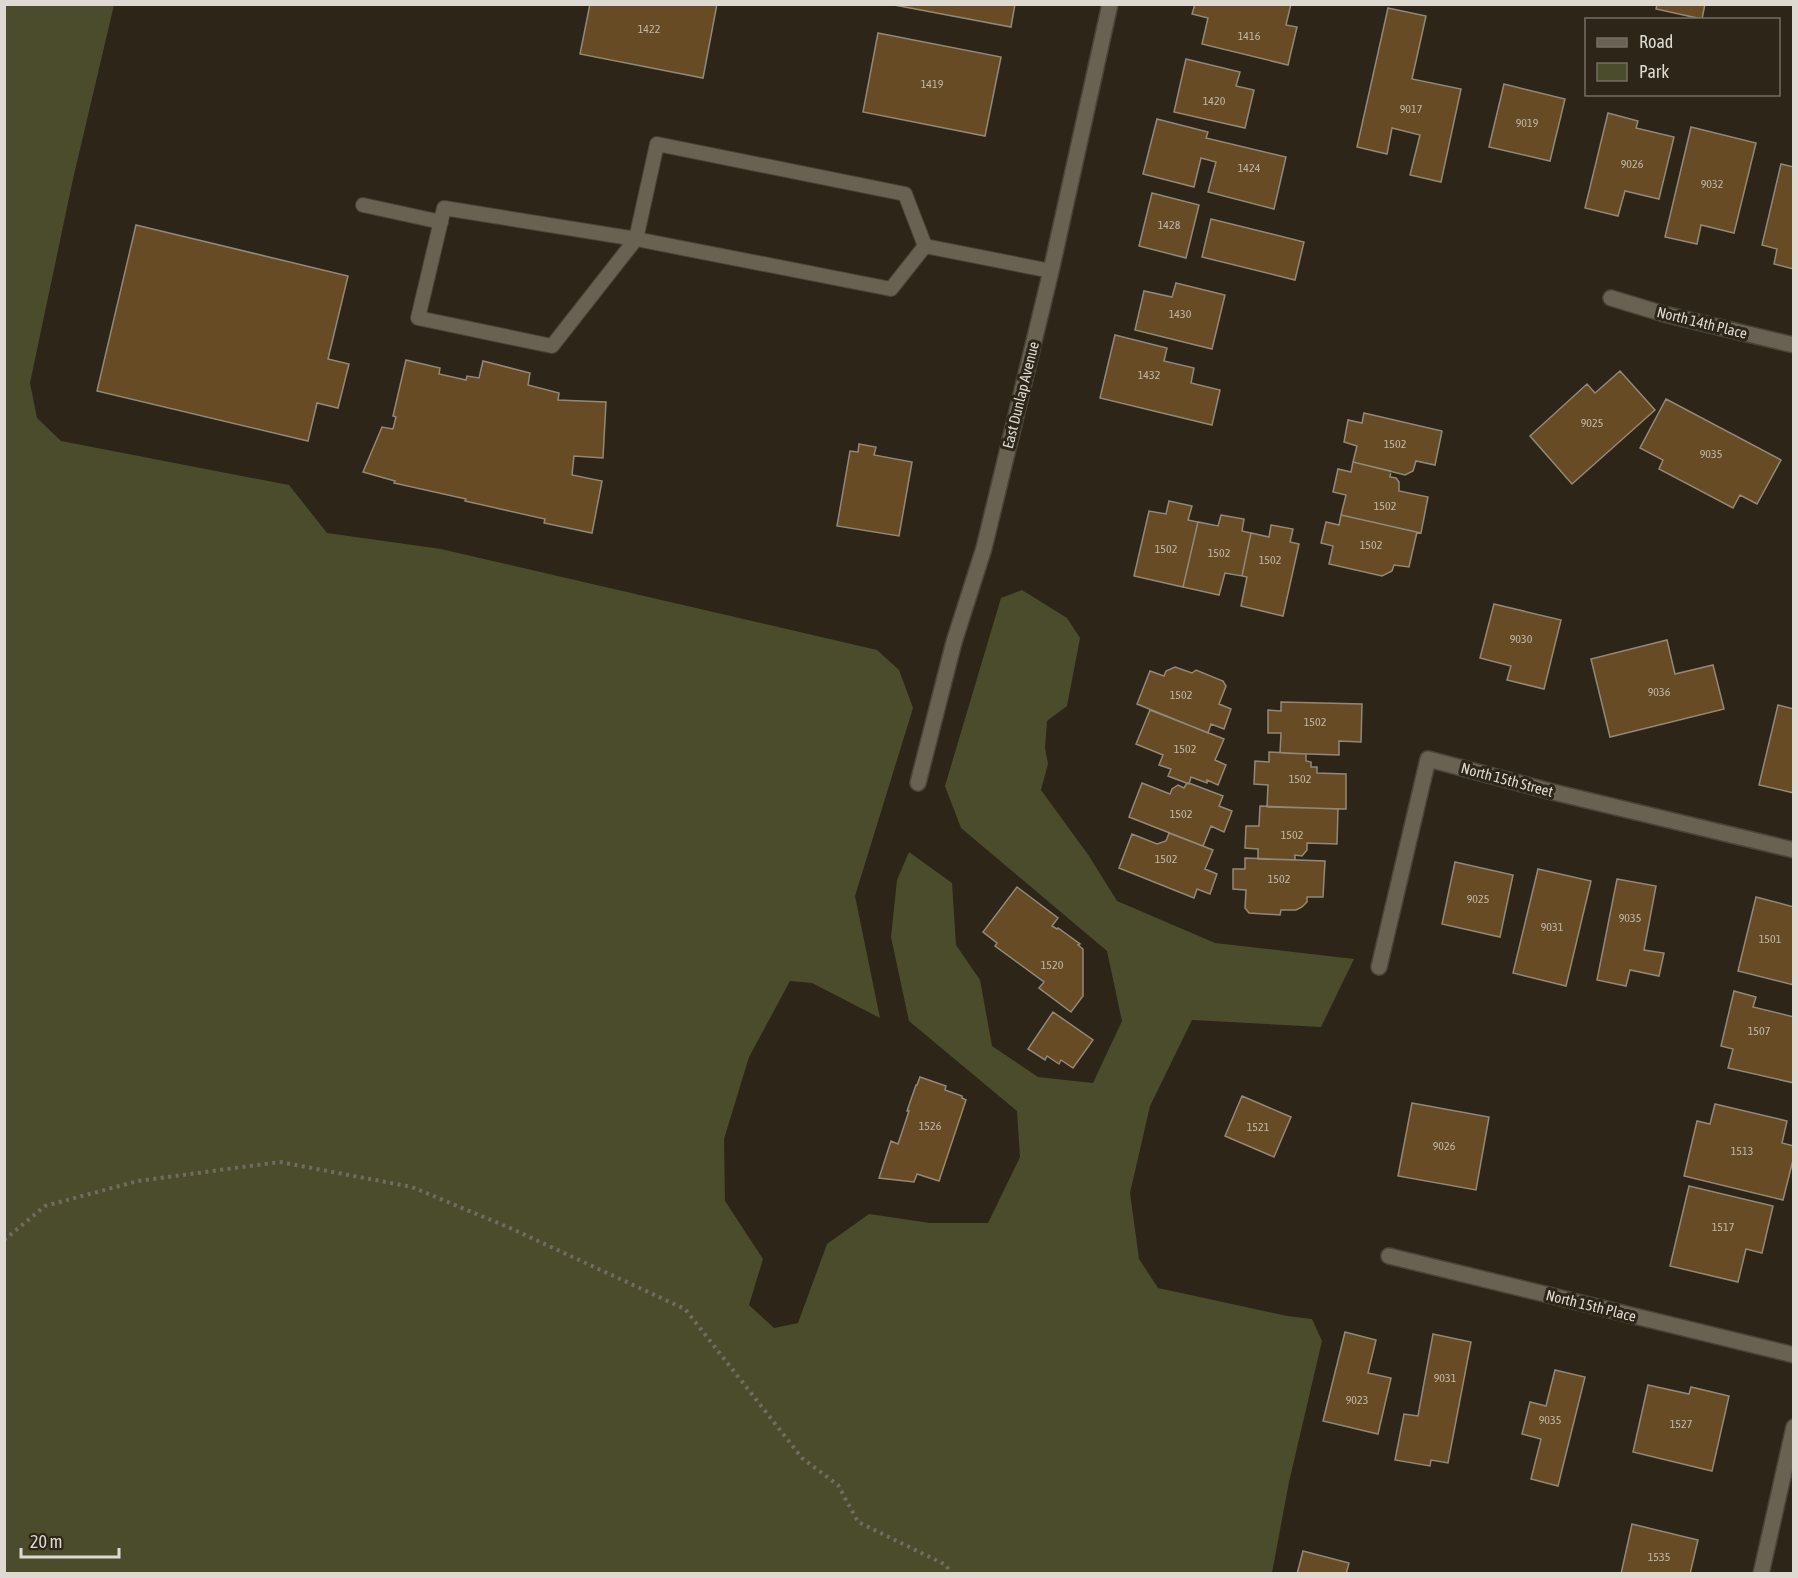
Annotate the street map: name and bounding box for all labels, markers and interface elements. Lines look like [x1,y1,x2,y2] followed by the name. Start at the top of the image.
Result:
[1585,18,1780,96] legend
[638,22,660,36] house number: 1422
[1238,29,1261,43] house number: 1416
[1639,31,1673,52] text: Road
[1639,61,1669,82] text: Park
[921,77,944,91] house number: 1419
[1203,94,1226,108] house number: 1420
[1400,102,1423,116] house number: 9017
[1516,116,1539,130] house number: 9019
[1621,157,1644,171] house number: 9026
[1238,161,1261,175] house number: 1424
[1701,177,1723,191] house number: 9032
[1158,218,1181,232] house number: 1428
[1655,303,1749,342] street label: North 14th Place
[1169,307,1192,321] house number: 1430
[999,339,1042,450] street label: East Dunlap Avenue
[1138,368,1160,382] house number: 1432
[1581,416,1603,430] house number: 9025
[1384,437,1406,451] house number: 1502
[1700,447,1722,461] house number: 9035
[1374,499,1396,513] house number: 1502
[1360,538,1382,552] house number: 1502
[1155,542,1177,556] house number: 1502
[1208,546,1230,560] house number: 1502
[1259,553,1281,567] house number: 1502
[1510,632,1533,646] house number: 9030
[1648,685,1671,699] house number: 9036
[1170,688,1192,702] house number: 1502
[1304,715,1326,729] house number: 1502
[1174,742,1196,756] house number: 1502
[1459,759,1555,800] street label: North 15th Street
[1289,772,1311,786] house number: 1502
[1170,807,1192,821] house number: 1502
[1281,828,1303,842] house number: 1502
[1155,852,1177,866] house number: 1502
[1268,872,1290,886] house number: 1502
[1467,892,1489,906] house number: 9025
[1619,911,1641,925] house number: 9035
[1541,920,1564,934] house number: 9031
[1759,932,1782,946] house number: 1501
[1041,958,1064,972] house number: 1520
[1748,1024,1771,1038] house number: 1507
[919,1119,942,1133] house number: 1526
[1247,1120,1270,1134] house number: 1521
[1433,1139,1456,1153] house number: 9026
[1731,1144,1753,1158] house number: 1513
[1712,1220,1735,1234] house number: 1517
[1544,1286,1638,1325] street label: North 15th Place
[1434,1371,1457,1385] house number: 9031
[1346,1393,1368,1407] house number: 9023
[1539,1413,1561,1427] house number: 9035
[1670,1417,1693,1431] house number: 1527
[21,1521,118,1559] scale bar
[30,1531,62,1552] text: 20 m
[1648,1550,1670,1564] house number: 1535

